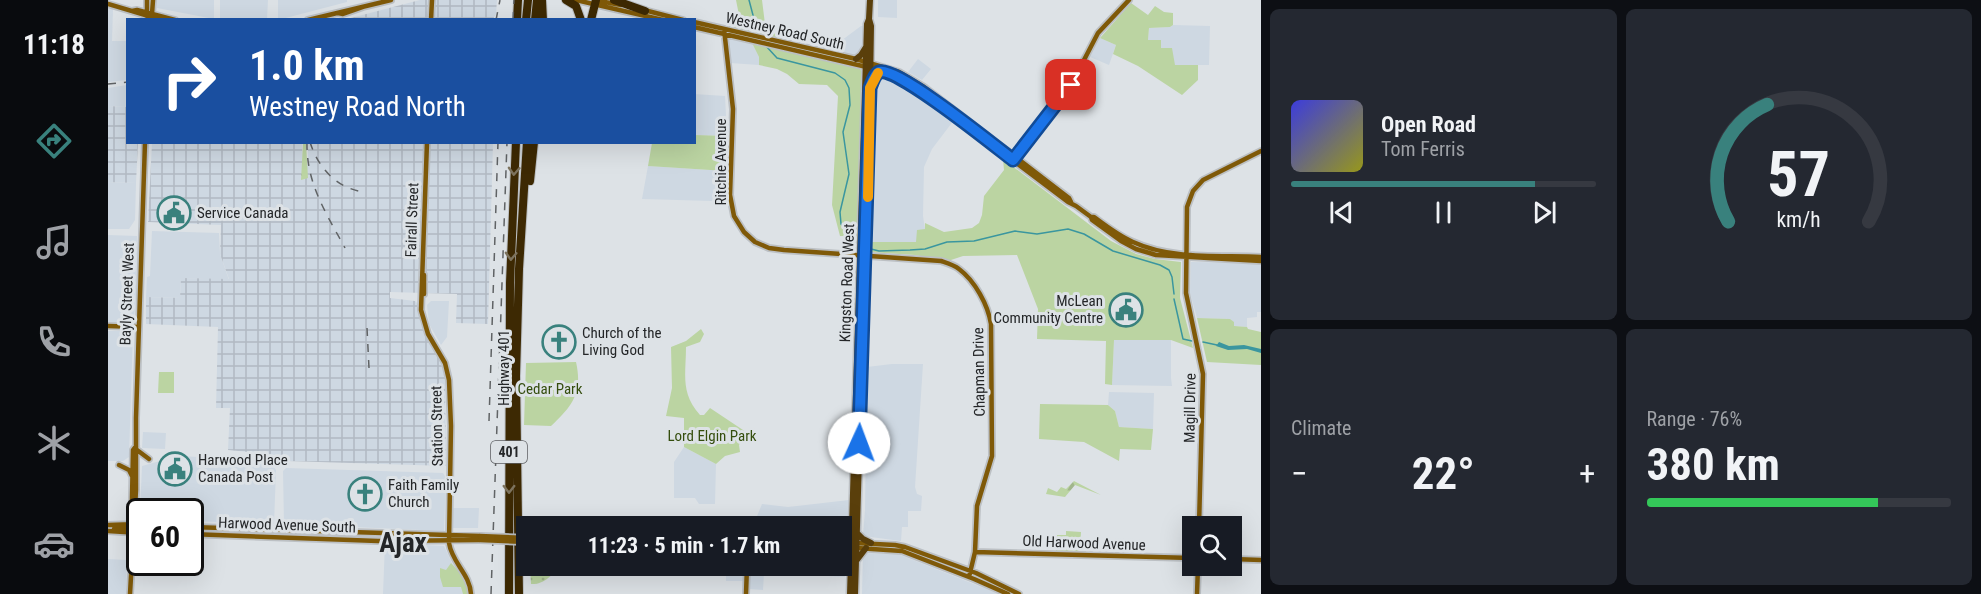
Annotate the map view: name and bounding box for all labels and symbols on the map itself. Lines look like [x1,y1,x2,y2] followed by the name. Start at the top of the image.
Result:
[724,9,846,53] street label: Westney Road South
[1045,59,1096,110] pin
[712,118,730,206] street label: Ritchie Avenue
[508,166,521,175] one-way arrow
[402,182,422,258] street label: Fairall Street
[156,195,192,231] public building icon: Service Canada
[197,204,289,222] place label: Service Canada
[836,223,858,343] street label: Kingston Road West
[116,242,138,346] street label: Bayly Street West
[505,252,517,261] one-way arrow
[994,292,1103,327] place label: McLean Community Centre
[1108,292,1144,328] public building icon: McLean Community Centre
[541,324,577,360] church icon: Church of the Living God
[582,324,661,359] place label: Church of the Living God
[969,327,989,417] street label: Chapman Drive
[495,330,513,406] street label: Highway 401
[1180,373,1200,443] street label: Magill Drive
[518,380,583,398] park label: Cedar Park
[427,386,447,466] street label: Station Street
[827,411,891,475] position arrow
[667,427,757,445] park label: Lord Elgin Park
[491,441,527,463] road number: 401
[157,451,193,487] public building icon: Harwood Place Canada Post
[198,451,288,486] place label: Harwood Place Canada Post
[347,476,383,512] church icon: Faith Family Church
[388,476,459,511] place label: Faith Family Church
[503,485,515,494] one-way arrow
[126,498,204,576] speed limit sign: 60
[218,514,356,536] street label: Harwood Avenue South
[379,527,427,559] district label: Ajax
[1022,532,1146,554] street label: Old Harwood Avenue

